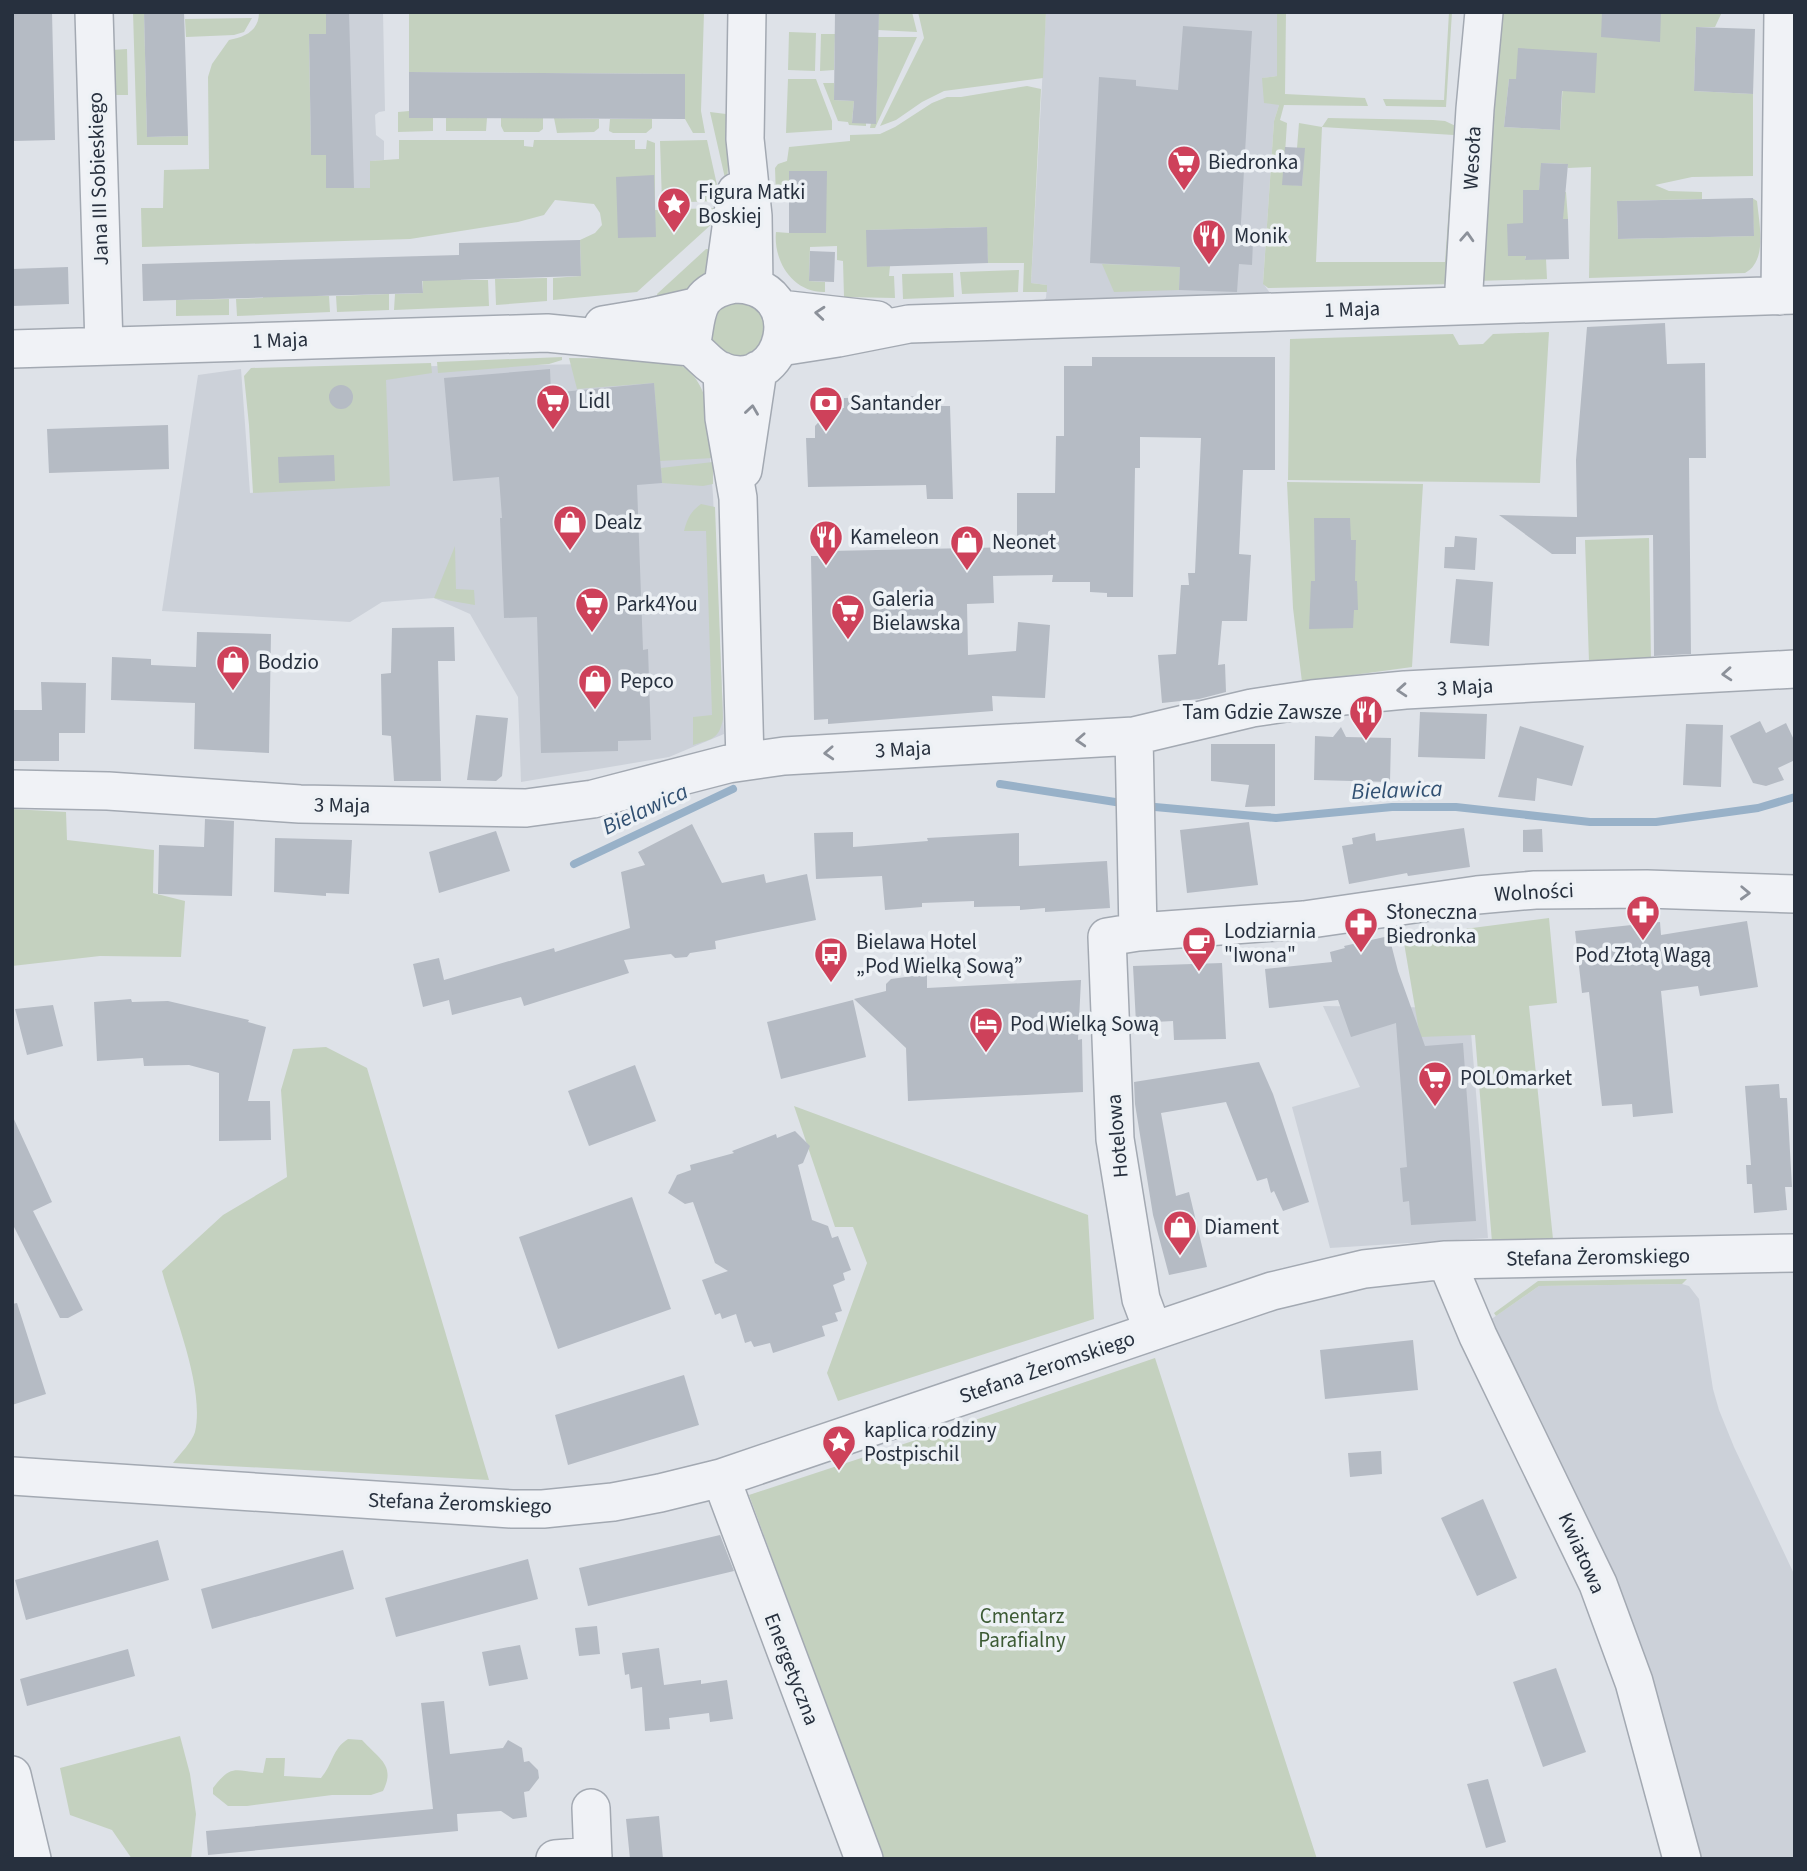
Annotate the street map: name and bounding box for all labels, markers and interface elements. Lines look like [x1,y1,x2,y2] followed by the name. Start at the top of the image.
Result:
[80,92,116,266] street label: Jana III Sobieskiego
[1455,125,1489,191] street label: Wesoła
[1165,143,1203,192] supermarket icon: Biedronka
[1208,147,1298,177] place label: Biedronka
[698,177,805,231] place label: Figura Matki Boskiej
[655,185,693,234] place icon: Figura Matki Boskiej
[1190,217,1228,266] restaurant icon: Monik
[1234,221,1288,251] place label: Monik
[1459,231,1474,242] one-way arrow
[1323,293,1381,325] street label: 1 Maja
[814,306,825,321] one-way arrow
[251,324,309,356] street label: 1 Maja
[534,382,572,431] supermarket icon: Lidl
[807,384,845,433] bank icon: Santander
[578,386,610,416] place label: Lidl
[850,388,942,418] place label: Santander
[745,404,760,416] one-way arrow
[551,503,589,552] shop icon: Dealz
[594,507,642,537] place label: Dealz
[807,518,845,567] restaurant icon: Kameleon
[850,522,939,552] place label: Kameleon
[948,523,986,572] shop icon: Neonet
[992,527,1056,557] place label: Neonet
[872,584,961,638] place label: Galeria Bielawska
[573,585,611,634] supermarket icon: Park4You
[616,589,698,619] place label: Park4You
[829,592,867,641] supermarket icon: Galeria Bielawska
[214,643,252,692] shop icon: Bodzio
[258,647,319,677] place label: Bodzio
[576,662,614,711] shop icon: Pepco
[620,666,674,696] place label: Pepco
[1721,666,1732,681] one-way arrow
[1436,671,1494,703] street label: 3 Maja
[1396,682,1407,697] one-way arrow
[1347,693,1385,742] restaurant icon: Tam Gdzie Zawsze
[1182,697,1342,727] place label: Tam Gdzie Zawsze
[874,733,932,765] street label: 3 Maja
[1075,733,1086,748] one-way arrow
[823,745,834,760] one-way arrow
[1351,772,1443,808] water label: Bielawica
[597,775,693,843] water label: Bielawica
[314,790,370,820] street label: 3 Maja
[1493,875,1575,909] street label: Wolności
[1739,885,1750,900] one-way arrow
[1624,893,1662,942] pharmacy icon: Pod Złotą Wagą
[1386,897,1477,951] place label: Słoneczna Biedronka
[1342,905,1380,954] pharmacy icon: Słoneczna Biedronka
[1224,916,1316,970] place label: Lodziarnia "Iwona"
[1180,924,1218,973] cafe icon: Lodziarnia "Iwona"
[856,927,1023,981] place label: Bielawa Hotel „Pod Wielką Sową”
[812,935,850,984] bus stop icon: Bielawa Hotel „Pod Wielką Sową”
[1575,940,1711,970] place label: Pod Złotą Wagą
[967,1005,1005,1054] hotel icon: Pod Wielką Sową
[1010,1009,1159,1039] place label: Pod Wielką Sową
[1416,1059,1454,1108] supermarket icon: POLOmarket
[1460,1063,1572,1093] place label: POLOmarket
[1098,1093,1136,1179] street label: Hotelowa
[1161,1208,1199,1257] shop icon: Diament
[1204,1212,1279,1242] place label: Diament
[1506,1240,1690,1274] street label: Stefana Żeromskiego
[955,1323,1139,1411] street label: Stefana Żeromskiego
[864,1415,997,1469] place label: kaplica rodziny Postpischil
[820,1423,858,1472] place icon: kaplica rodziny Postpischil
[368,1485,552,1521] street label: Stefana Żeromskiego
[1551,1508,1613,1598] street label: Kwiatowa
[978,1601,1066,1655] park label: Cmentarz Parafialny
[757,1609,827,1729] street label: Energetyczna

